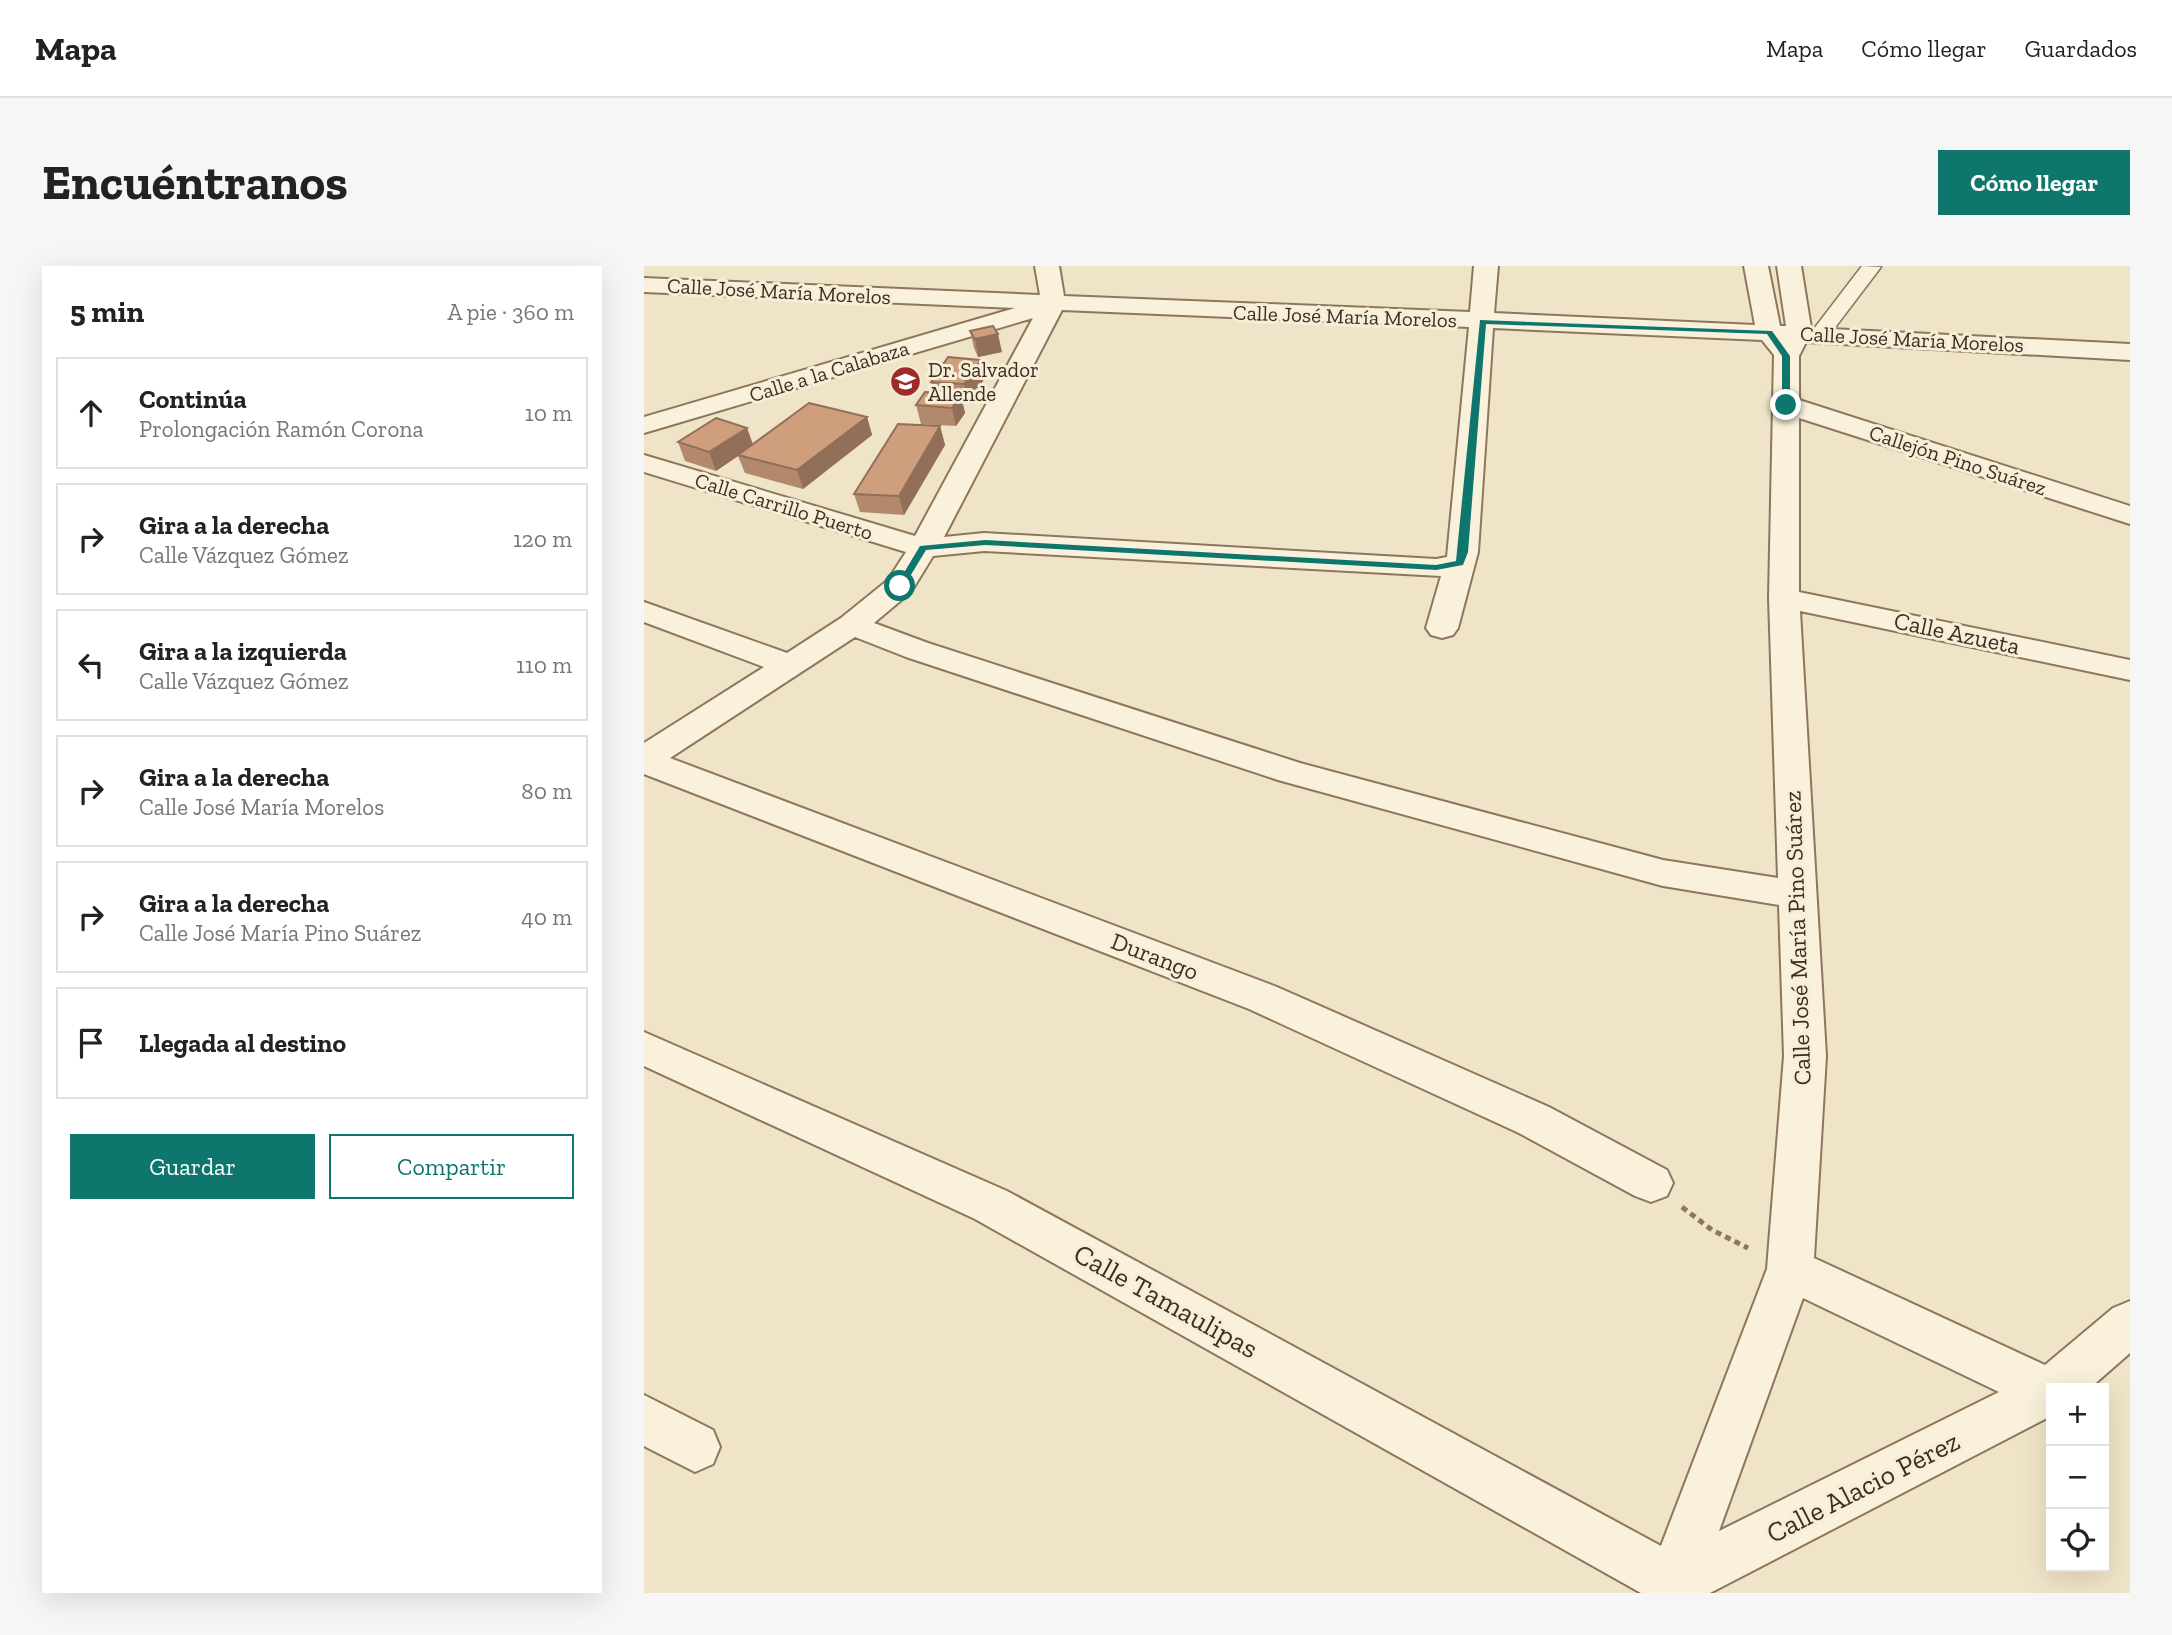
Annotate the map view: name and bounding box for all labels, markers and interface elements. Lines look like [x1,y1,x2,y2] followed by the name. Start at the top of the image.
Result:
[35,29,117,68] text: Mapa
[1766,34,1823,63] text: Mapa
[1861,34,1987,63] text: Cómo llegar
[2025,34,2137,63] text: Guardados
[1938,150,2130,215] button: Cómo llegar
[42,153,348,212] text: Encuéntranos
[667,273,891,309] street label: Calle José María Morelos
[70,294,144,330] text: 5 min
[447,298,574,326] text: A pie · 360 m
[1233,300,1457,332] street label: Calle José María Morelos
[1800,321,2024,357] street label: Calle José María Morelos
[746,335,912,407] street label: Calle a la Calabaza
[928,357,1039,406] place label: Dr. Salvador Allende
[888,364,922,398] school or university icon: Dr. Salvador Allende
[139,383,247,415] text: Continúa
[1770,389,1801,420] route end
[72,394,110,432] icon: ahead
[525,399,572,427] text: 10 m
[139,415,424,443] text: Prolongación Ramón Corona
[1866,420,2050,501] street label: Callejón Pino Suárez
[692,467,876,545] street label: Calle Carrillo Puerto
[139,509,329,541] text: Gira a la derecha
[72,520,110,558] icon: right
[513,525,572,553] text: 120 m
[139,541,349,569] text: Calle Vázquez Gómez
[884,570,915,601] route start
[1891,606,2023,661] street label: Calle Azueta
[139,635,347,667] text: Gira a la izquierda
[72,646,110,684] icon: left
[516,651,572,679] text: 110 m
[139,667,349,695] text: Calle Vázquez Gómez
[139,761,329,793] text: Gira a la derecha
[72,772,110,810] icon: right
[521,777,572,805] text: 80 m
[1777,790,1817,1086] street label: Calle José María Pino Suárez
[139,793,384,821] text: Calle José María Morelos
[139,887,329,919] text: Gira a la derecha
[72,898,110,936] icon: right
[521,903,572,931] text: 40 m
[139,919,421,947] text: Calle José María Pino Suárez
[1107,926,1203,986] street label: Durango
[72,1024,110,1062] icon: arrive
[139,1027,346,1059] text: Llegada al destino
[70,1134,315,1199] button: Guardar
[329,1134,574,1199] button: Compartir
[1068,1237,1264,1365] street label: Calle Tamaulipas
[2046,1383,2109,1572] map controls
[2046,1383,2109,1446] button: +
[1761,1424,1965,1550] street label: Calle Alacio Pérez
[2046,1446,2109,1509] button: −
[2046,1509,2109,1572] button: locate

